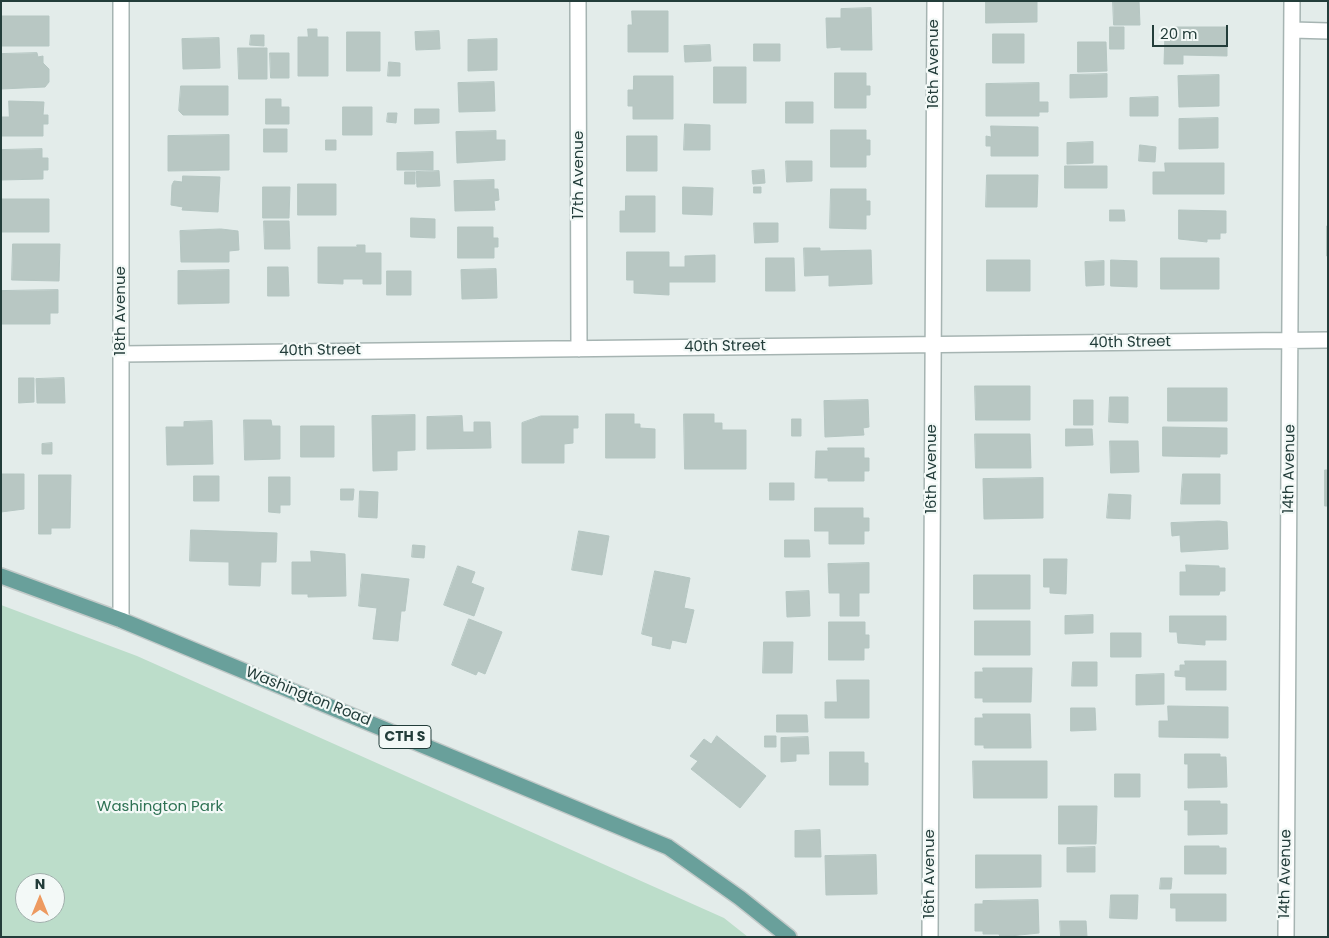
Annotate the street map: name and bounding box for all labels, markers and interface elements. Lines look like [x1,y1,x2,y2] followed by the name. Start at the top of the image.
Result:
[1154,15,1230,47] scale bar
[925,19,943,109] street label: 16th Avenue
[1160,23,1198,44] text: 20 m
[570,131,588,219] street label: 17th Avenue
[112,266,130,356] street label: 18th Avenue
[1089,333,1171,353] street label: 40th Street
[684,337,766,357] street label: 40th Street
[279,341,361,361] street label: 40th Street
[923,424,941,514] street label: 16th Avenue
[1280,424,1300,514] street label: 14th Avenue
[243,664,373,730] street label: Washington Road
[379,726,431,749] road number: CTH S
[97,798,223,816] park label: Washington Park
[921,829,939,919] street label: 16th Avenue
[1276,829,1296,919] street label: 14th Avenue
[15,873,65,923] north arrow
[35,874,45,894] text: N

